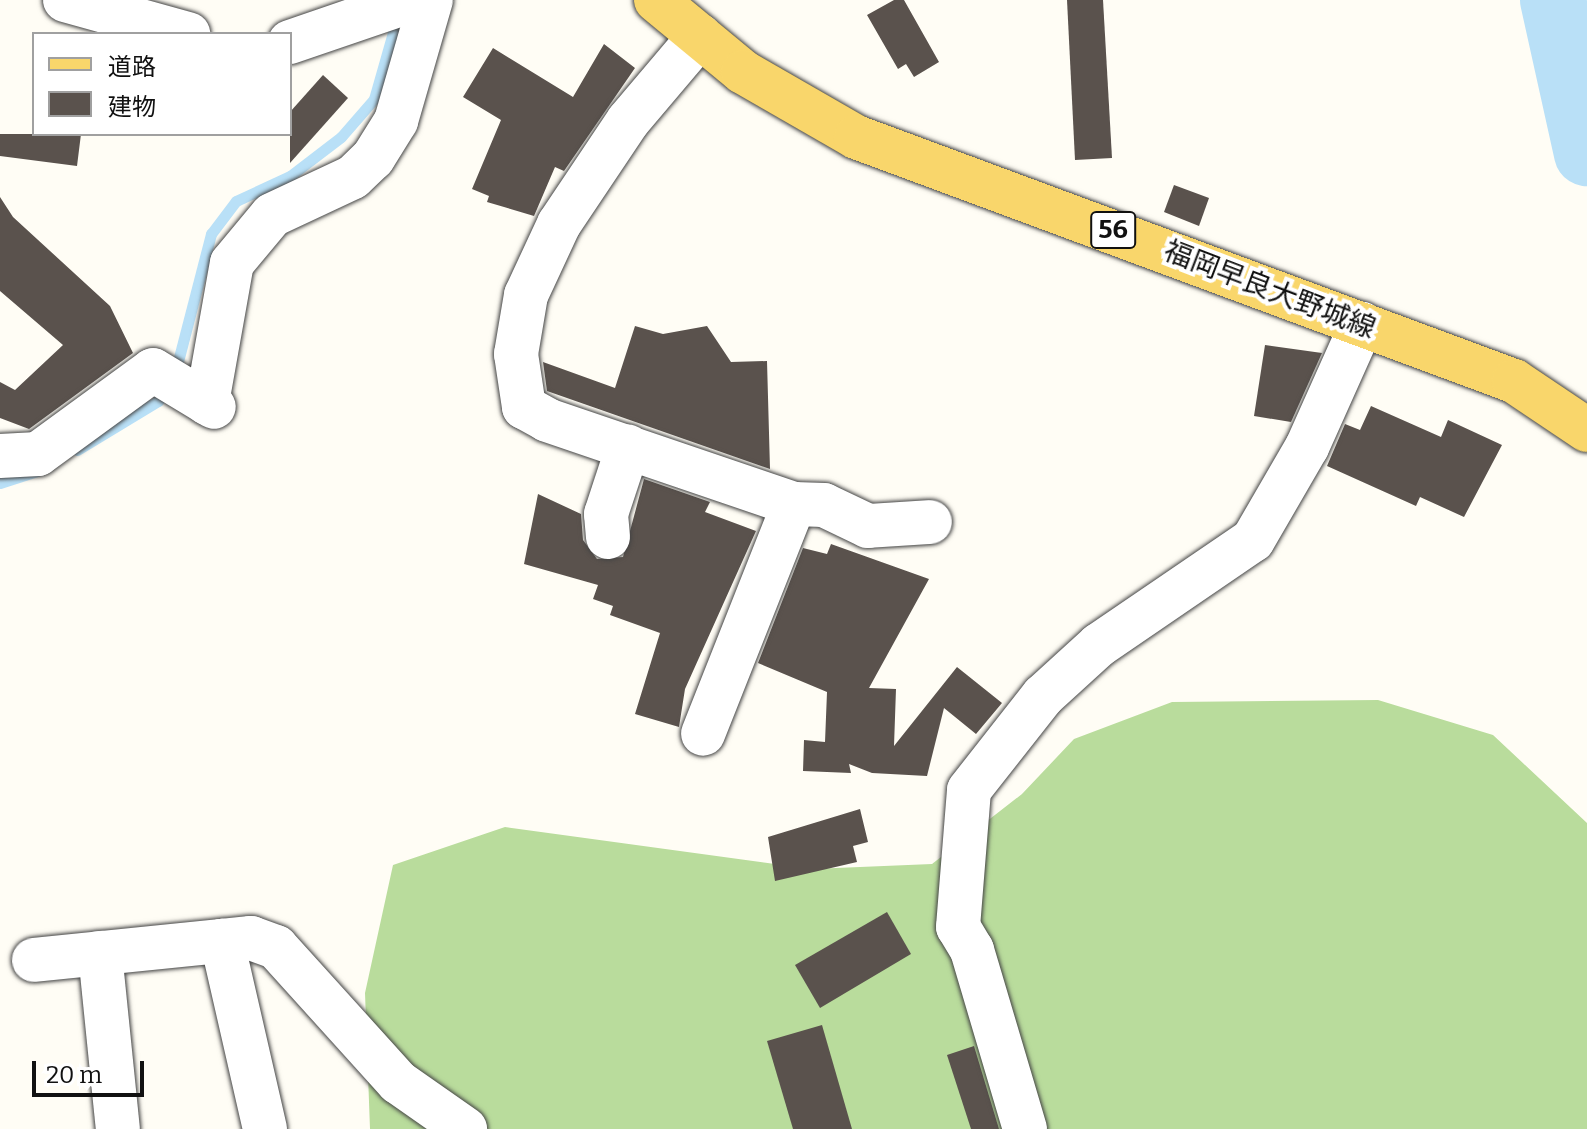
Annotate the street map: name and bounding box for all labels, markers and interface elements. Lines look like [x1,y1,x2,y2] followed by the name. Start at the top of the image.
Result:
[32,32,292,136] legend
[108,53,156,81] text: 道路
[108,93,156,121] text: 建物
[1089,208,1137,252] road number: 56
[1159,234,1381,346] street label: 福岡早良大野城線
[36,1045,148,1095] scale bar
[46,1061,102,1089] text: 20 m

